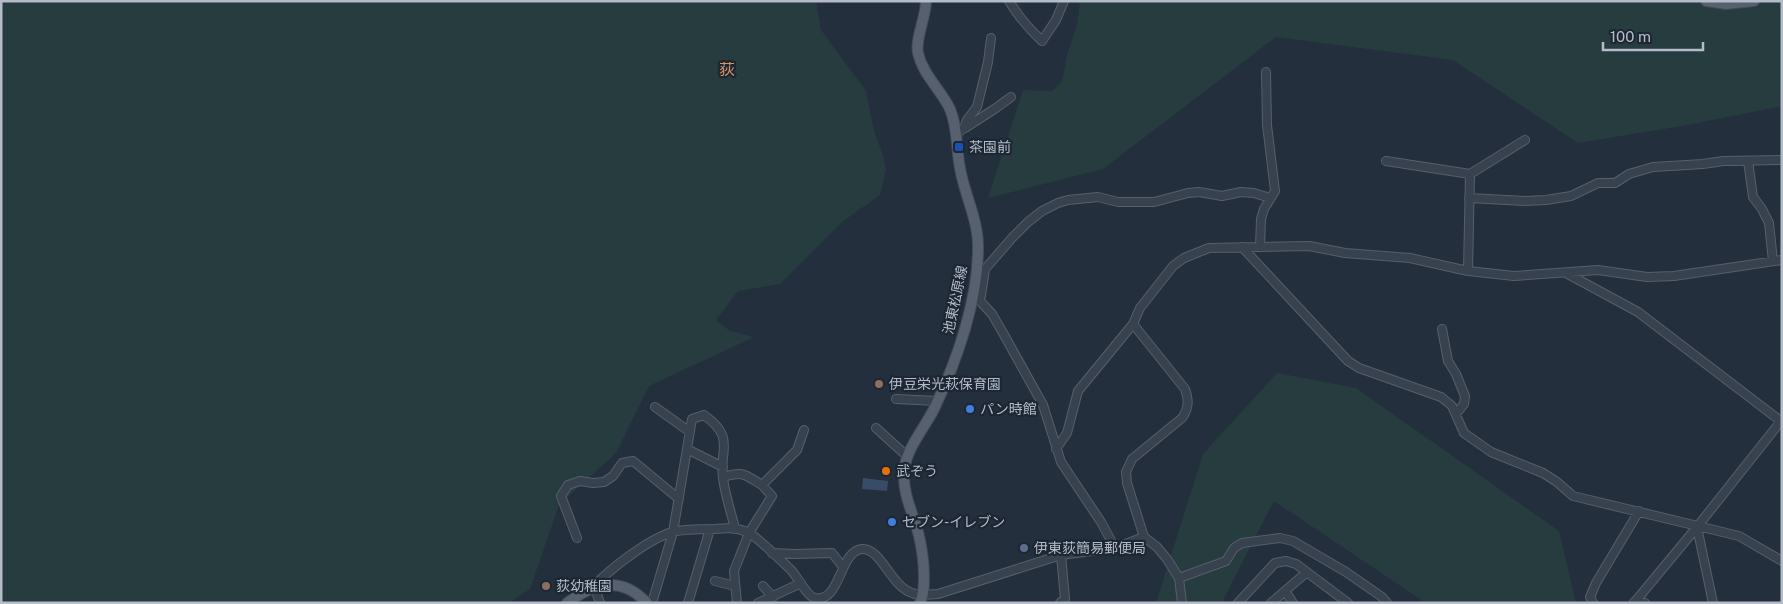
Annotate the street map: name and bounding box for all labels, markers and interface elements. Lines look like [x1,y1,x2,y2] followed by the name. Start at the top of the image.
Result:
[1603,20,1703,52] scale bar
[1610,28,1651,45] text: 100 m
[719,60,735,79] district label: 荻
[969,139,1011,155] place label: 茶園前
[953,141,965,153] marker: 茶園前
[940,264,970,336] street label: 池東松原線
[889,376,1001,392] place label: 伊豆栄光萩保育園
[873,378,885,390] marker: 伊豆栄光萩保育園
[980,401,1037,417] place label: パン時館
[964,403,976,415] marker: パン時館
[896,463,938,479] place label: 武ぞう
[880,465,892,477] marker: 武ぞう
[902,514,1005,530] place label: セブン-イレブン
[886,516,898,528] marker: セブン-イレブン
[1034,540,1146,556] place label: 伊東荻簡易郵便局
[1018,542,1030,554] marker: 伊東荻簡易郵便局
[556,578,612,594] place label: 荻幼稚園
[540,580,552,592] marker: 荻幼稚園

